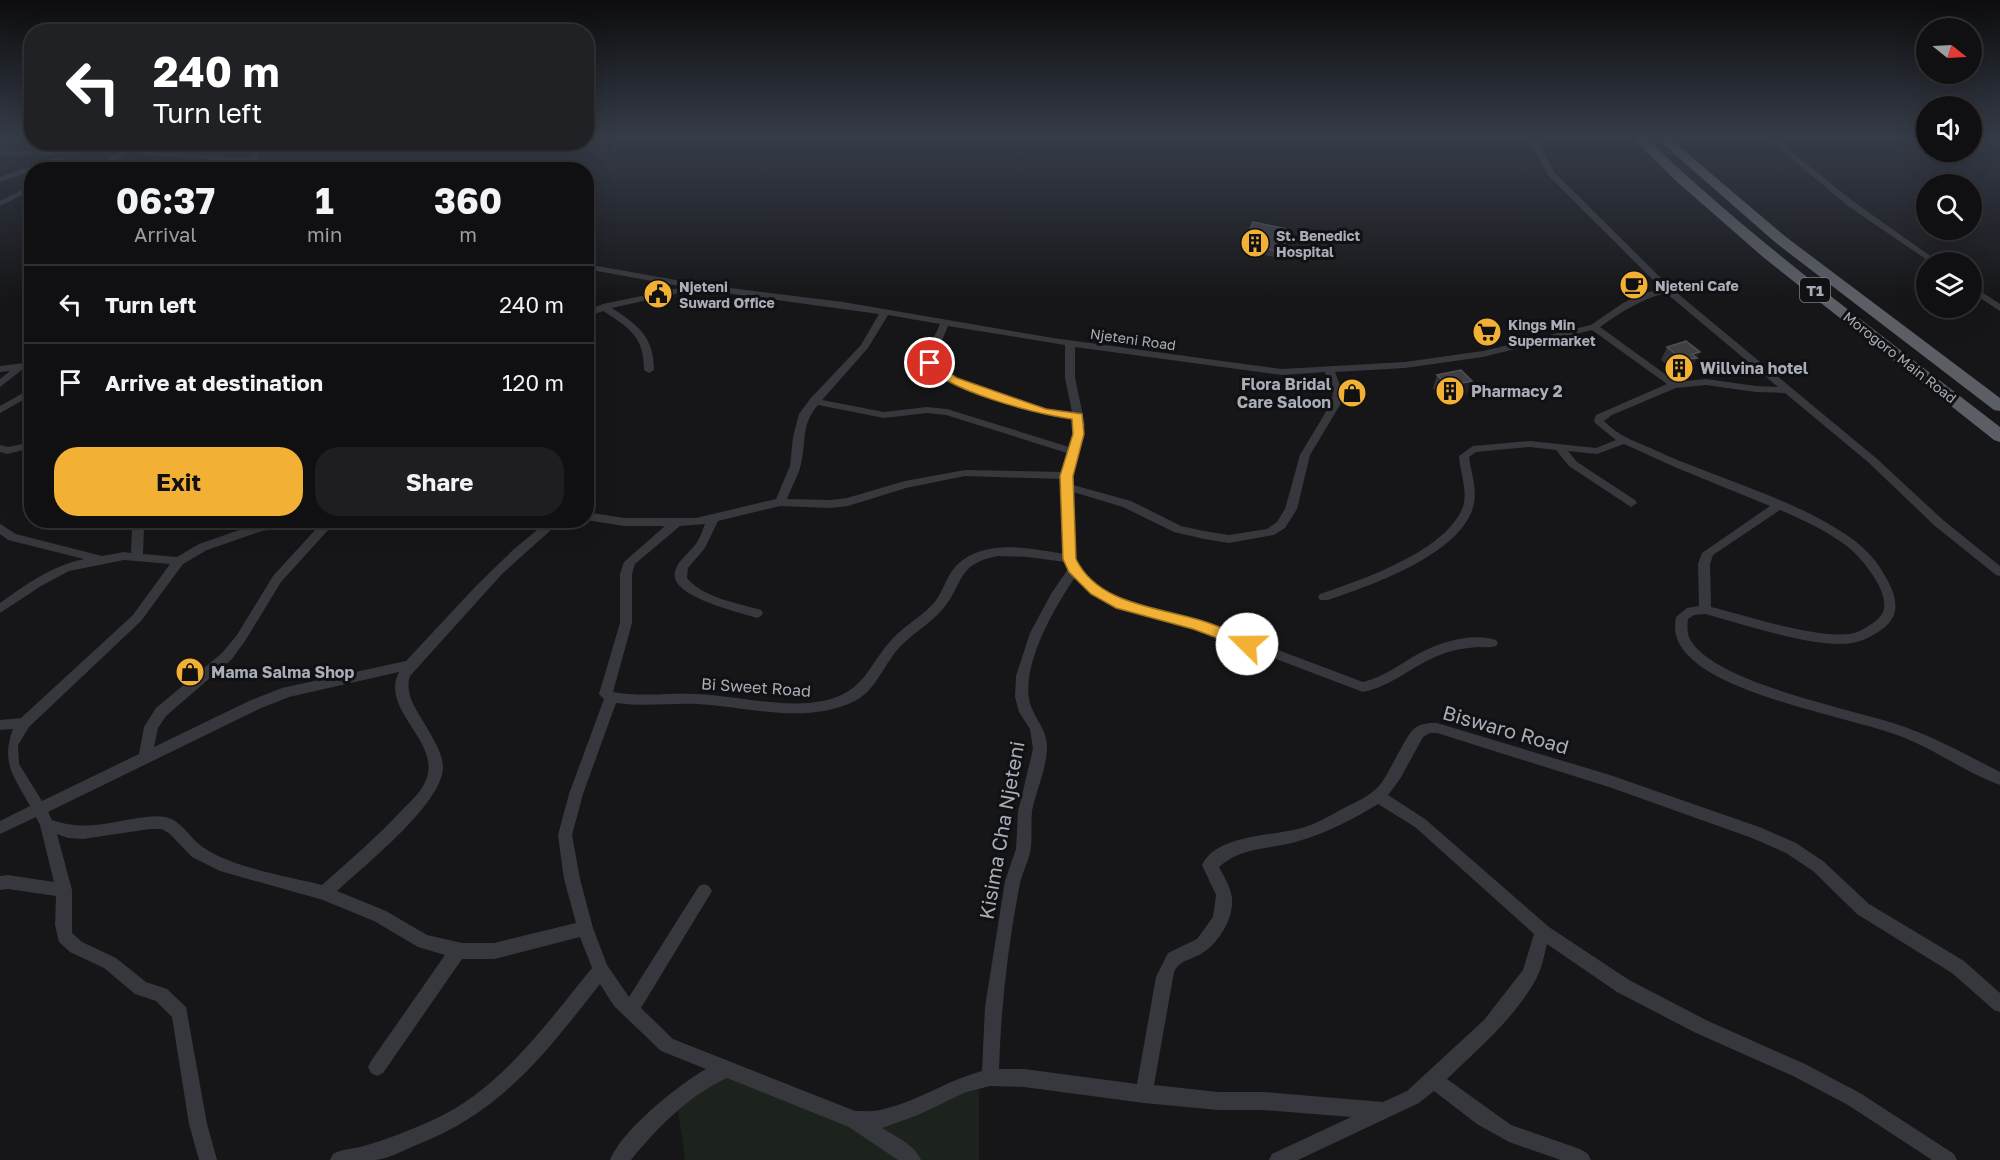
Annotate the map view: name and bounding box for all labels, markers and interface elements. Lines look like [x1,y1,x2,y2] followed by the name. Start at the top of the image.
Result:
[1916,18,1982,84] north arrow
[1916,18,1982,318] map controls
[153,46,279,96] text: 240 m
[54,48,132,126] icon: left
[1916,96,1982,162] button: sound
[153,97,262,129] text: Turn left
[1916,174,1982,240] button: search
[116,179,215,222] text: 06:37
[315,179,334,222] text: 1
[434,179,502,222] text: 360
[134,222,197,246] text: Arrival
[307,222,342,246] text: min
[459,222,477,246] text: m
[1239,227,1271,259] building icon: St. Benedict Hospital
[1276,227,1361,260] place label: St. Benedict Hospital
[1916,252,1982,318] button: layers
[1618,269,1650,301] cafe icon: Njeteni Cafe
[1655,277,1739,294] place label: Njeteni Cafe
[642,278,674,310] public building icon: Njeteni Suward Office
[679,278,775,311] place label: Njeteni Suward Office
[1800,278,1830,302] road number: T1
[54,288,87,321] icon: left
[105,291,196,318] text: Turn left
[499,291,564,318] text: 240 m
[1840,308,1960,406] street label: Morogoro Main Road
[1471,316,1503,348] supermarket icon: Kings Min Supermarket
[1508,316,1596,349] place label: Kings Min Supermarket
[1089,325,1177,353] street label: Njeteni Road
[904,337,955,388] pin
[913,346,946,379] icon: arrive
[1663,352,1695,384] building icon: Willvina hotel
[1700,358,1809,378] place label: Willvina hotel
[54,366,87,399] icon: arrive
[105,369,323,396] text: Arrive at destination
[502,369,564,396] text: 120 m
[1237,374,1332,412] place label: Flora Bridal Care Saloon
[1434,375,1466,407] building icon: Pharmacy 2
[1336,377,1368,409] shop icon: Flora Bridal Care Saloon
[1471,381,1563,401] place label: Pharmacy 2
[54,447,303,516] button: Exit
[315,447,564,516] button: Share
[1215,612,1279,676] position arrow
[174,656,206,688] shop icon: Mama Salma Shop
[211,662,354,682] place label: Mama Salma Shop
[700,673,812,701] street label: Bi Sweet Road
[1440,700,1572,758] street label: Biswaro Road
[973,739,1029,921] street label: Kisima Cha Njeteni

